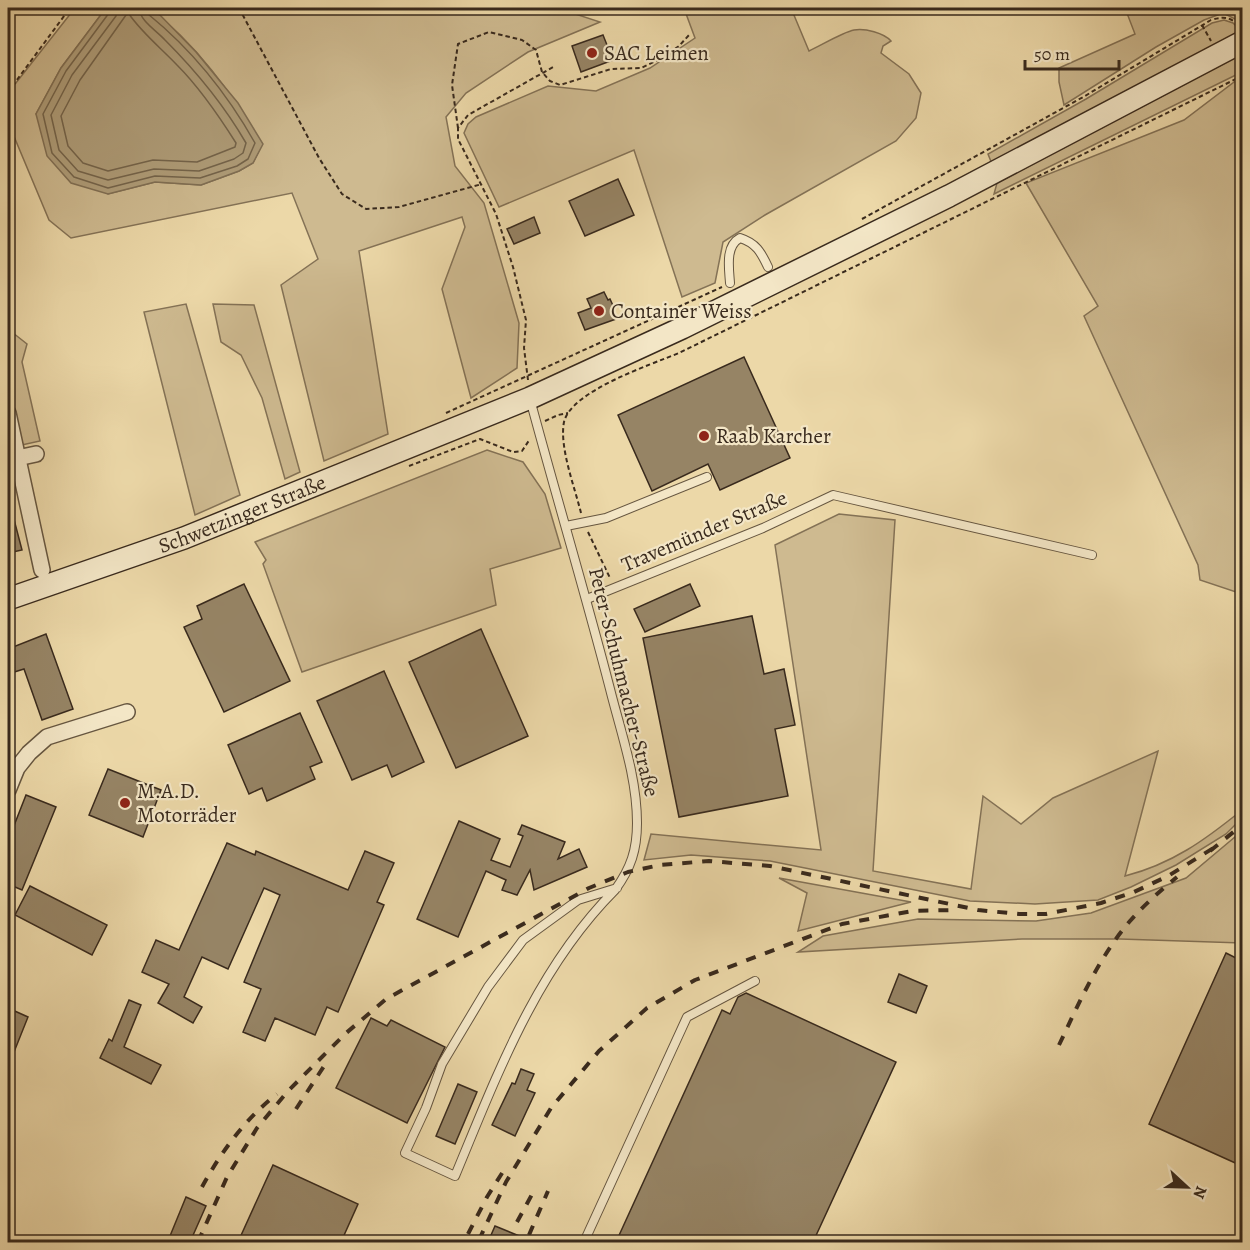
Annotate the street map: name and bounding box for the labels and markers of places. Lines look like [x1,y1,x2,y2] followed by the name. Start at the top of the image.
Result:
[604,39,709,67] place label: SAC Leimen
[585,46,599,60] marker: SAC Leimen
[611,297,752,325] place label: Container Weiss
[592,304,606,318] marker: Container Weiss
[716,422,831,450] place label: Raab Karcher
[697,429,711,443] marker: Raab Karcher
[137,777,237,829] place label: M.A.D. Motorräder
[118,796,132,810] marker: M.A.D. Motorräder

